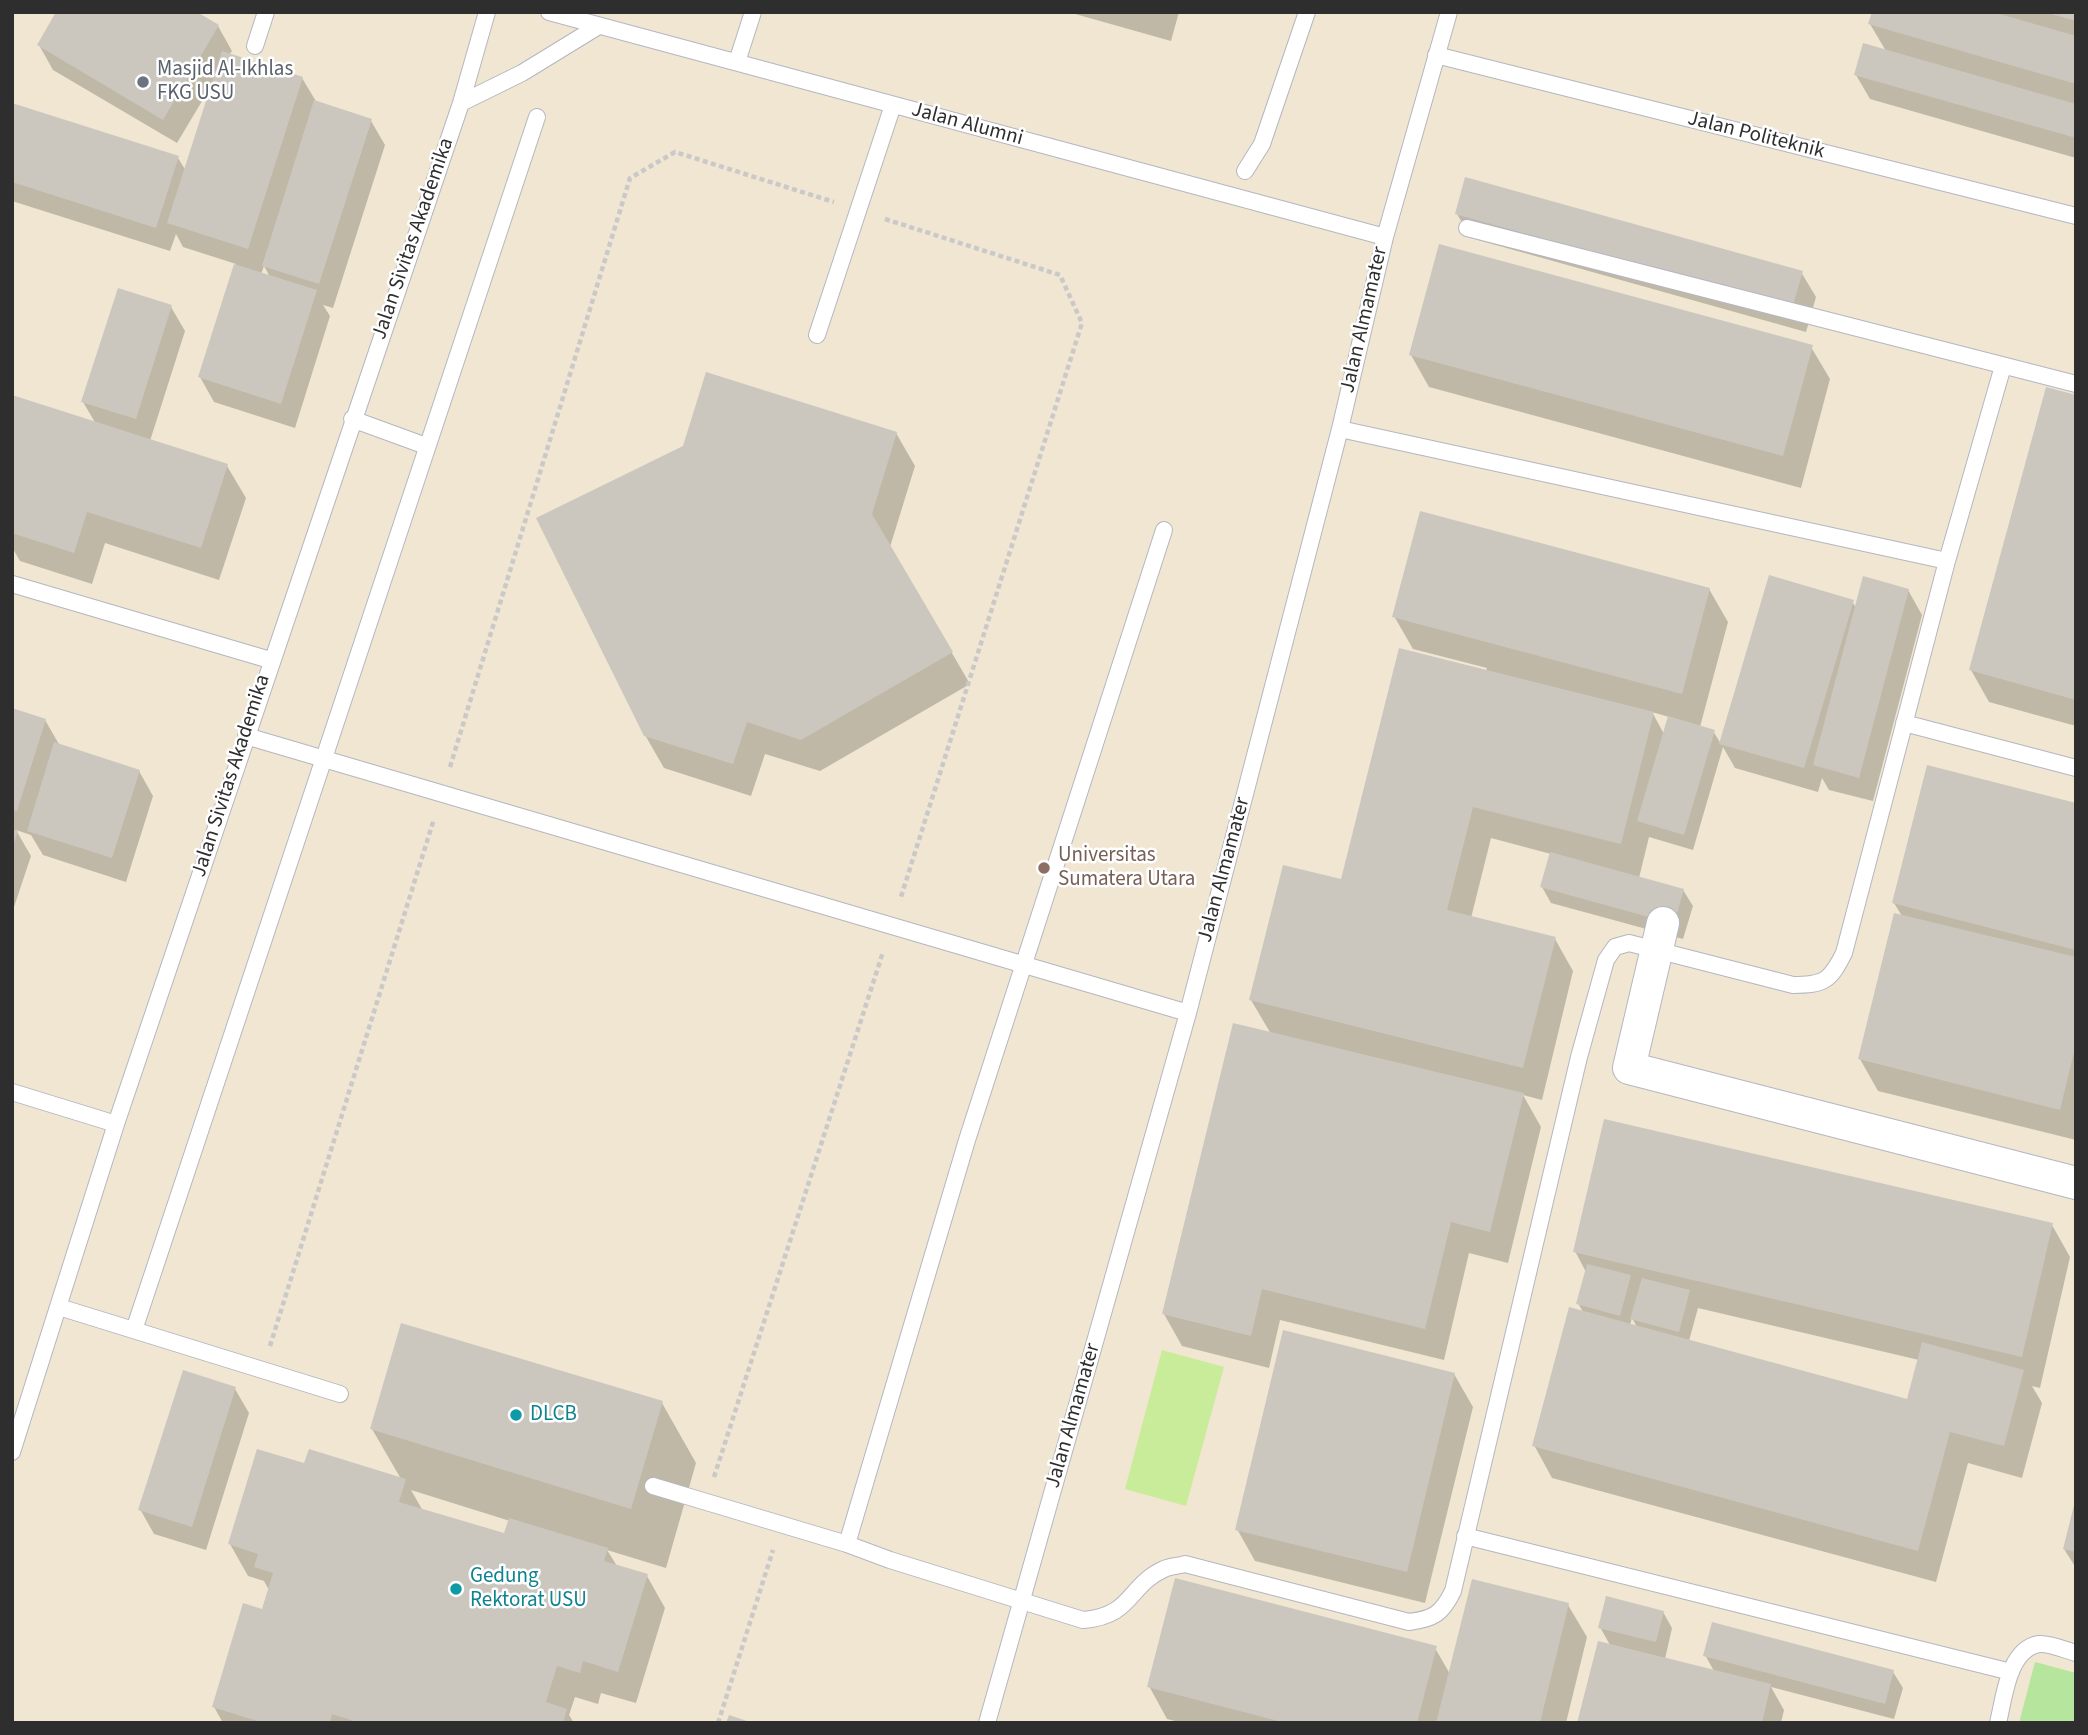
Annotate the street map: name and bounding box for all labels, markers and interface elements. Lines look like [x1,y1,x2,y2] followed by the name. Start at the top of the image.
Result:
[157,57,293,107] place label: Masjid Al-Ikhlas FKG USU
[135,74,151,90] marker: Masjid Al-Ikhlas FKG USU
[908,98,1026,152] street label: Jalan Alumni
[1685,107,1827,165] street label: Jalan Politeknik
[368,135,460,343] street label: Jalan Sivitas Akademika
[1336,244,1394,396] street label: Jalan Almamater
[187,672,277,880] street label: Jalan Sivitas Akademika
[1194,795,1256,945] street label: Jalan Almamater
[1058,843,1195,893] place label: Universitas Sumatera Utara
[1036,860,1052,876] marker: Universitas Sumatera Utara
[1041,1341,1107,1491] street label: Jalan Almamater
[530,1402,577,1428] place label: DLCB
[508,1407,524,1423] marker: DLCB
[470,1564,587,1614] place label: Gedung Rektorat USU
[448,1581,464,1597] marker: Gedung Rektorat USU

